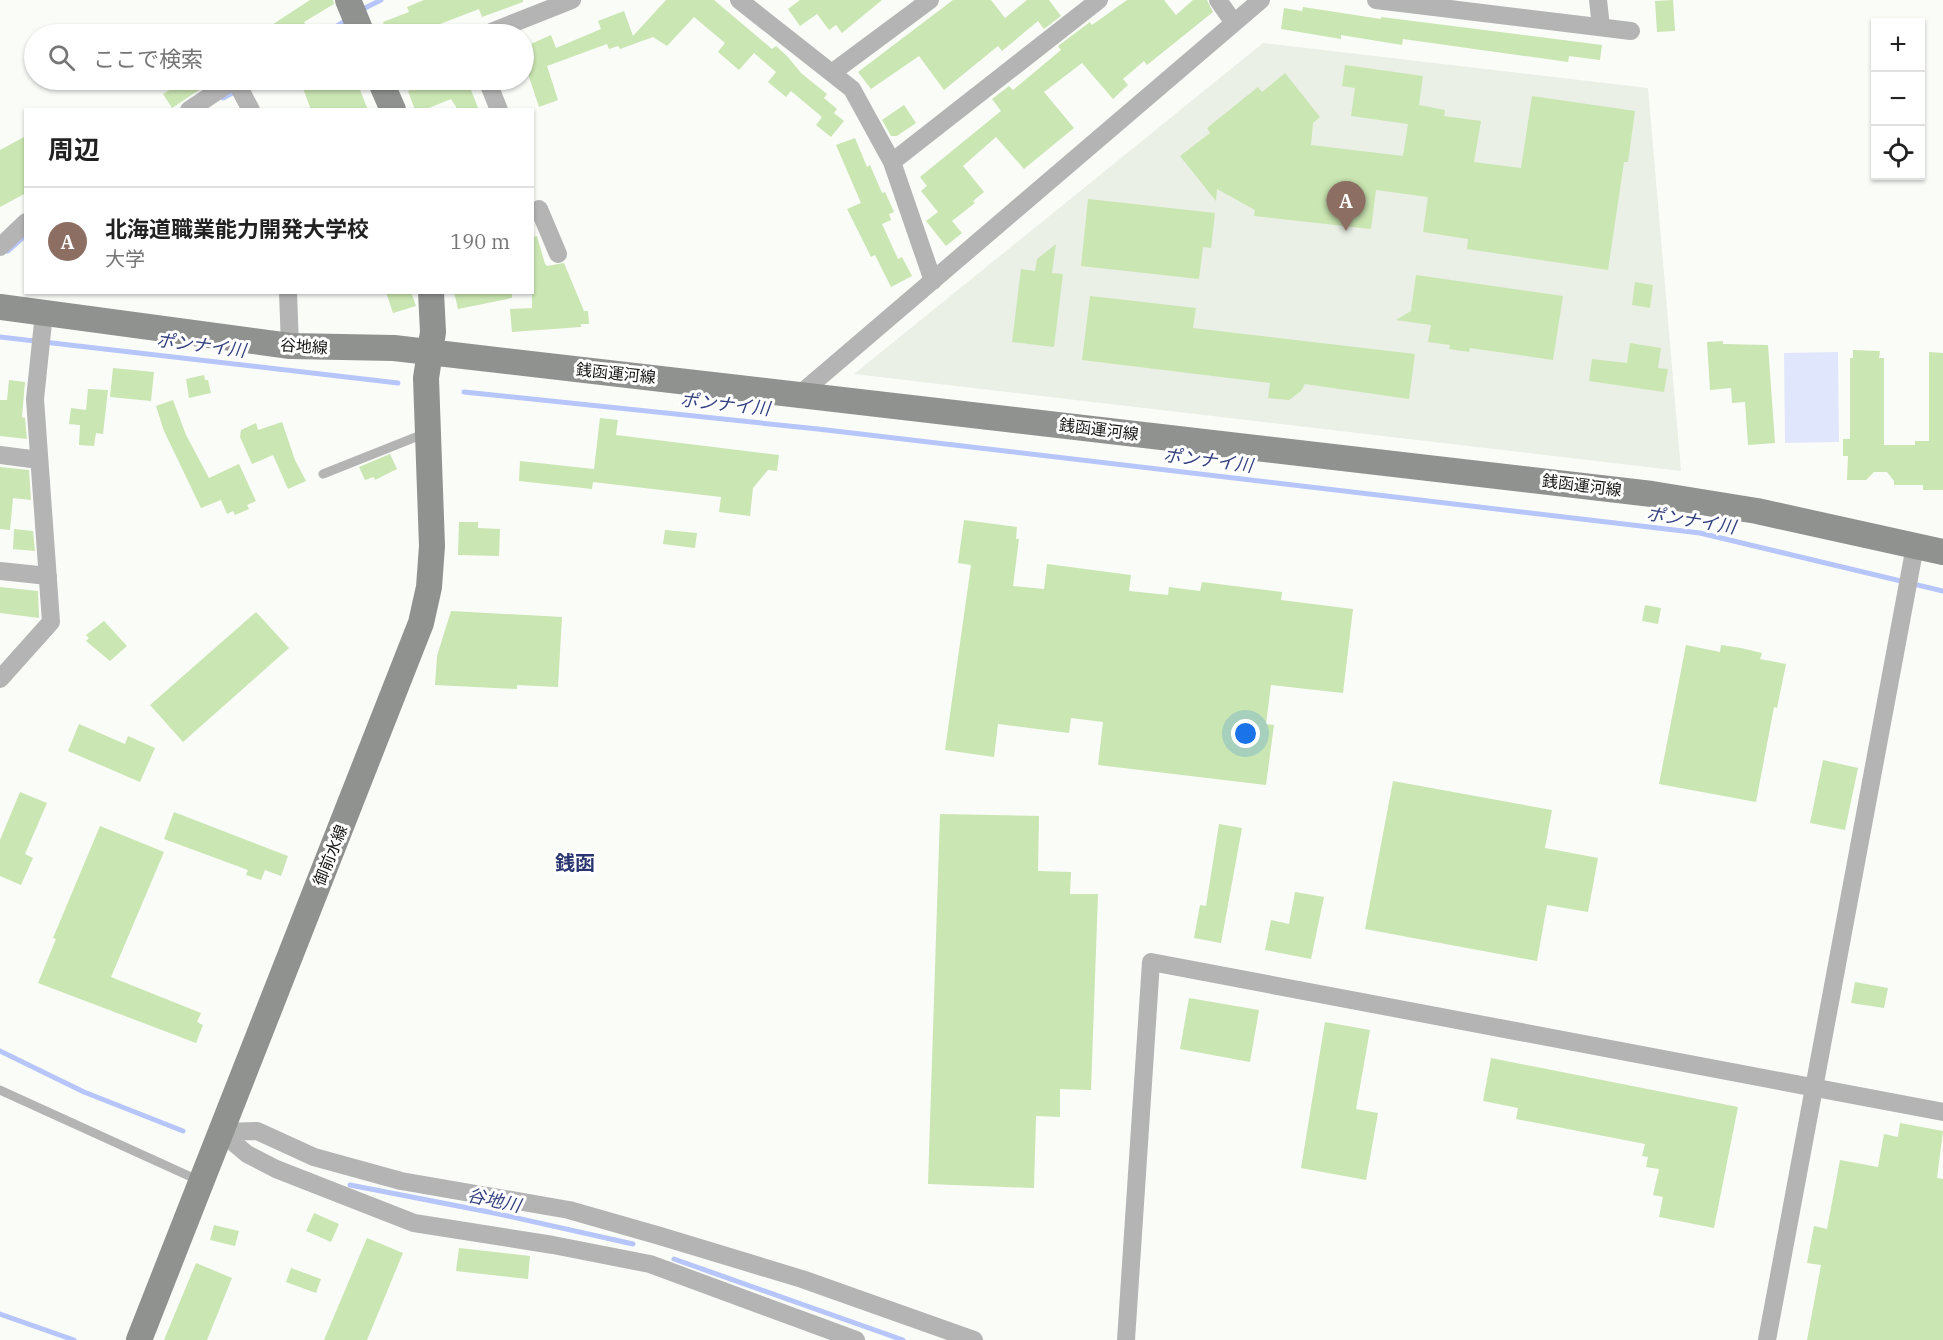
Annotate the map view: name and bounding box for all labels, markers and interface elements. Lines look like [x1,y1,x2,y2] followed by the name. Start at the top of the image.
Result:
[1871,18,1925,180] map controls
[1871,18,1925,72] button: +
[24,24,534,90] search box
[45,41,78,74] icon: search
[93,44,203,73] text: ここで検索
[1871,72,1925,126] button: −
[1871,126,1925,180] button: locate
[48,132,100,166] text: 周辺
[1326,182,1366,231] pin: A
[105,214,369,243] text: 北海道職業能力開発大学校
[61,228,74,255] text: A
[450,228,510,255] text: 190 m
[105,245,145,272] text: 大学
[155,328,249,362] water label: ポンナイ川
[279,334,329,358] street label: 谷地線
[575,359,657,387] street label: 銭函運河線
[679,388,773,420] water label: ポンナイ川
[1058,414,1140,444] street label: 銭函運河線
[1162,443,1256,477] water label: ポンナイ川
[1541,470,1623,500] street label: 銭函運河線
[1645,502,1739,539] water label: ポンナイ川
[1231,719,1260,748] your location
[309,822,351,888] street label: 御前水線
[555,849,595,876] district label: 銭函
[465,1183,525,1217] water label: 谷地川

